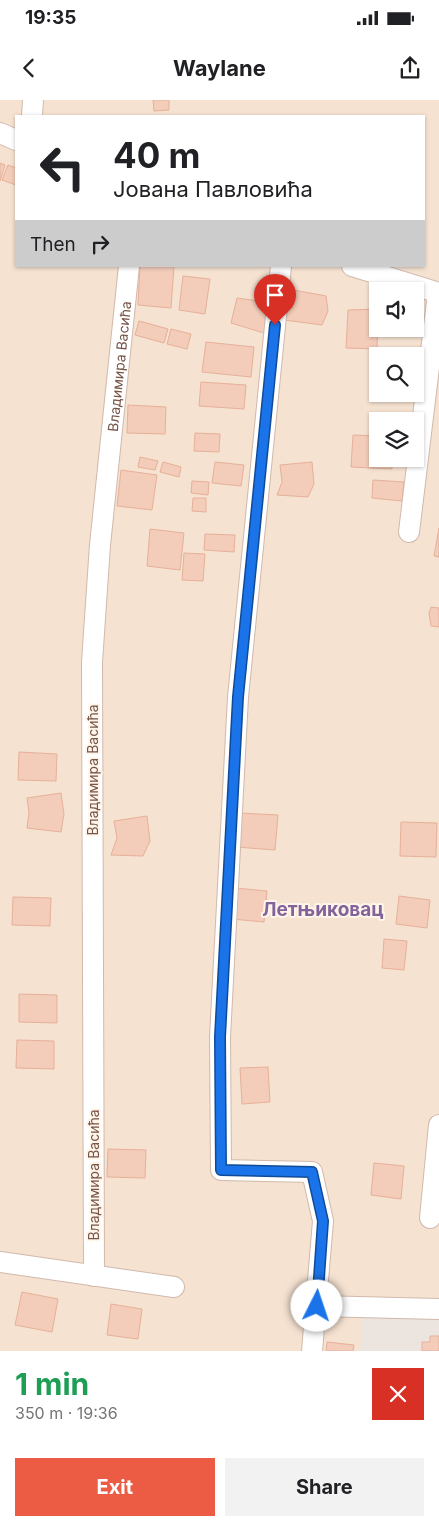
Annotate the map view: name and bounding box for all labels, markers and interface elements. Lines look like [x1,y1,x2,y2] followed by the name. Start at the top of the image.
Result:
[25,6,76,29] text: 19:35
[15,54,43,82] icon: back
[396,54,424,82] icon: share
[173,55,266,81] text: Waylane
[113,134,201,176] text: 40 m
[30,135,95,200] icon: left
[113,176,313,202] text: Јована Павловића
[86,230,114,258] icon: right
[30,233,76,256] text: Then
[254,274,296,325] pin
[261,281,289,309] icon: arrive
[369,282,424,467] map controls
[369,282,424,337] button: sound
[103,300,134,432] street label: Владимира Васића
[369,347,424,402] button: search
[369,412,424,467] button: layers
[84,704,101,836] street label: Владимира Васића
[262,898,384,921] district label: Летњиковац
[85,1109,102,1241] street label: Владимира Васића
[290,1279,342,1331] position arrow
[15,1366,89,1402] text: 1 min
[372,1368,424,1420] button: close
[15,1403,118,1423] text: 350 m · 19:36
[15,1458,215,1516] button: Exit
[225,1458,424,1516] button: Share

